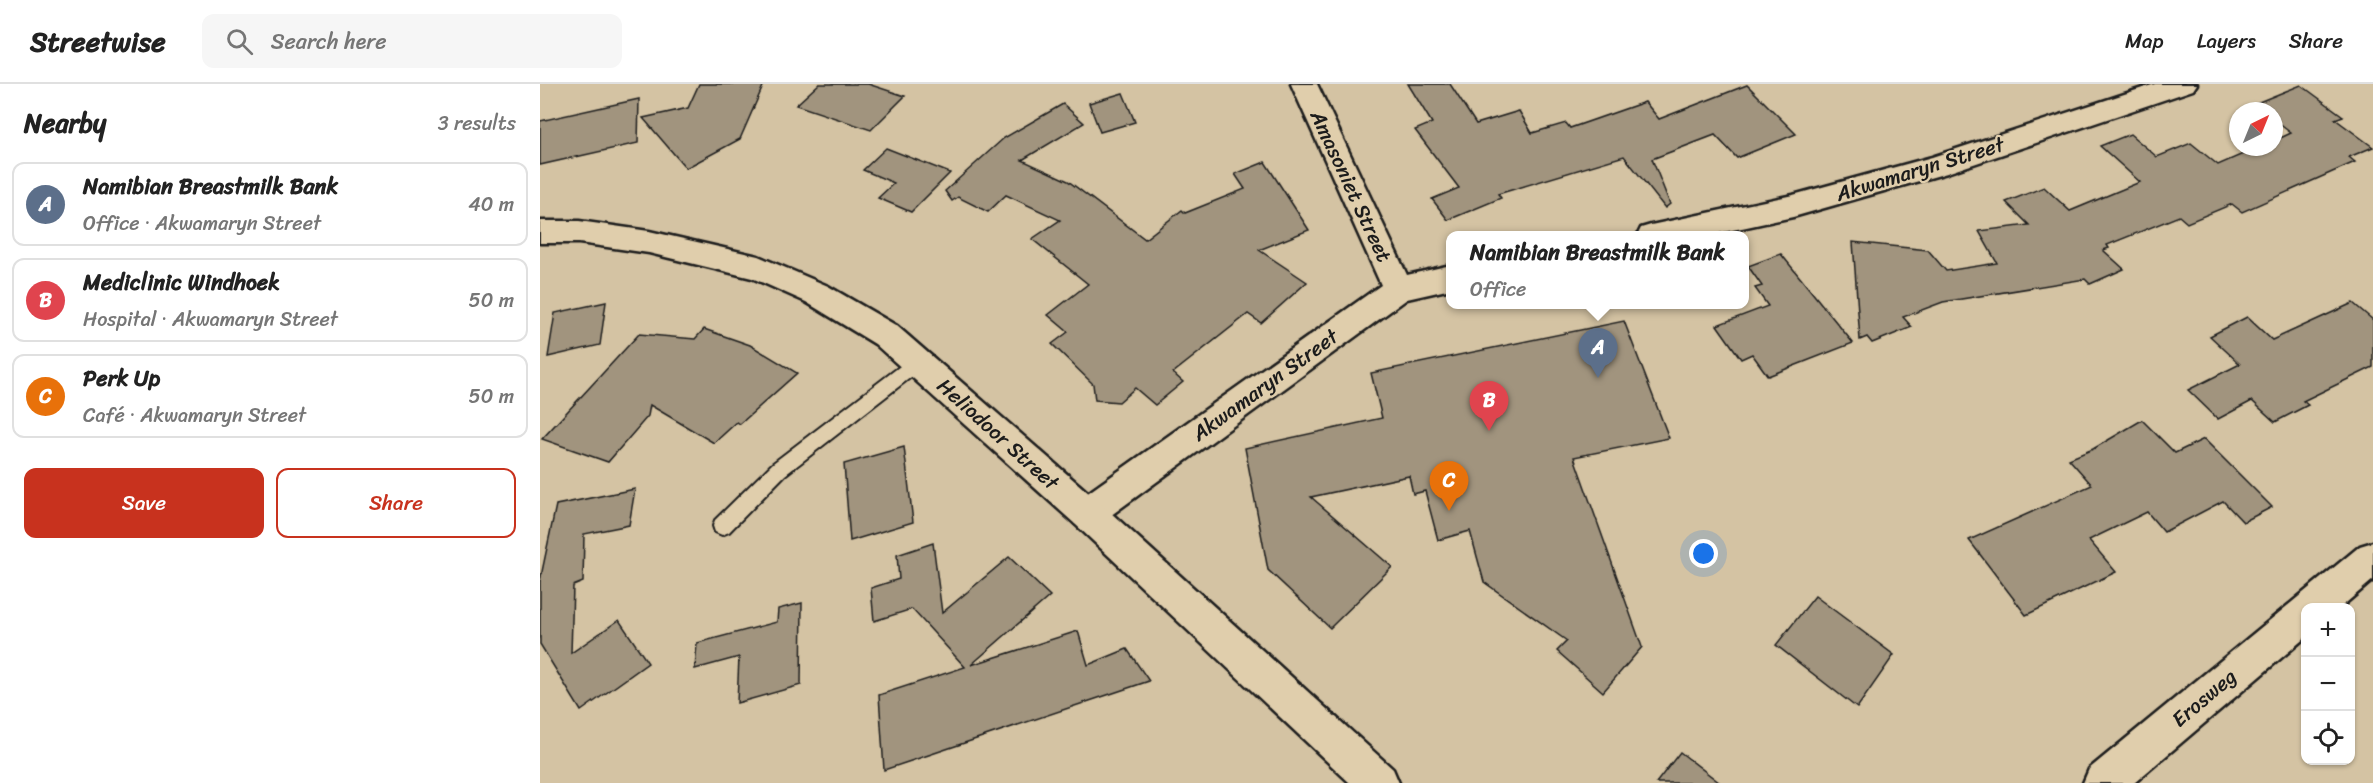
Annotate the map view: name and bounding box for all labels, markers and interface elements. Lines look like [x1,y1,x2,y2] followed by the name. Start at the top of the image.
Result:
[202,14,622,68] search box
[30,17,166,66] text: Streetwise
[271,22,387,61] text: Search here
[2125,22,2164,60] text: Map
[2197,22,2256,60] text: Layers
[2289,22,2343,60] text: Share
[223,25,256,58] icon: search
[24,100,106,146] text: Nearby
[2229,102,2283,156] north arrow
[1299,103,1403,269] street label: Amasoniet Street
[438,106,516,141] text: 3 results
[1830,125,2010,213] street label: Akwamaryn Street
[83,167,338,206] text: Namibian Breastmilk Bank
[39,187,52,222] text: A
[468,187,514,222] text: 40 m
[83,206,321,241] text: Office · Akwamaryn Street
[1446,231,1749,309] popup
[1470,233,1725,272] text: Namibian Breastmilk Bank
[83,263,280,302] text: Mediclinic Windhoek
[1470,272,1526,307] text: Office
[39,283,52,318] text: B
[469,283,514,318] text: 50 m
[83,302,338,337] text: Hospital · Akwamaryn Street
[1183,318,1348,452] street label: Akwamaryn Street
[1578,328,1618,378] pin: A
[83,359,160,398] text: Perk Up
[928,368,1069,501] street label: Heliodoor Street
[39,379,52,414] text: C
[469,379,514,414] text: 50 m
[1470,382,1508,431] pin: B
[83,398,306,433] text: Café · Akwamaryn Street
[1430,462,1468,511] pin: C
[24,468,264,538] button: Save
[276,468,516,538] button: Share
[1689,539,1718,568] your location
[2301,603,2355,765] map controls
[2301,603,2355,657] button: +
[2301,657,2355,711] button: −
[2162,659,2246,737] street label: Erosweg
[2301,711,2355,765] button: locate

